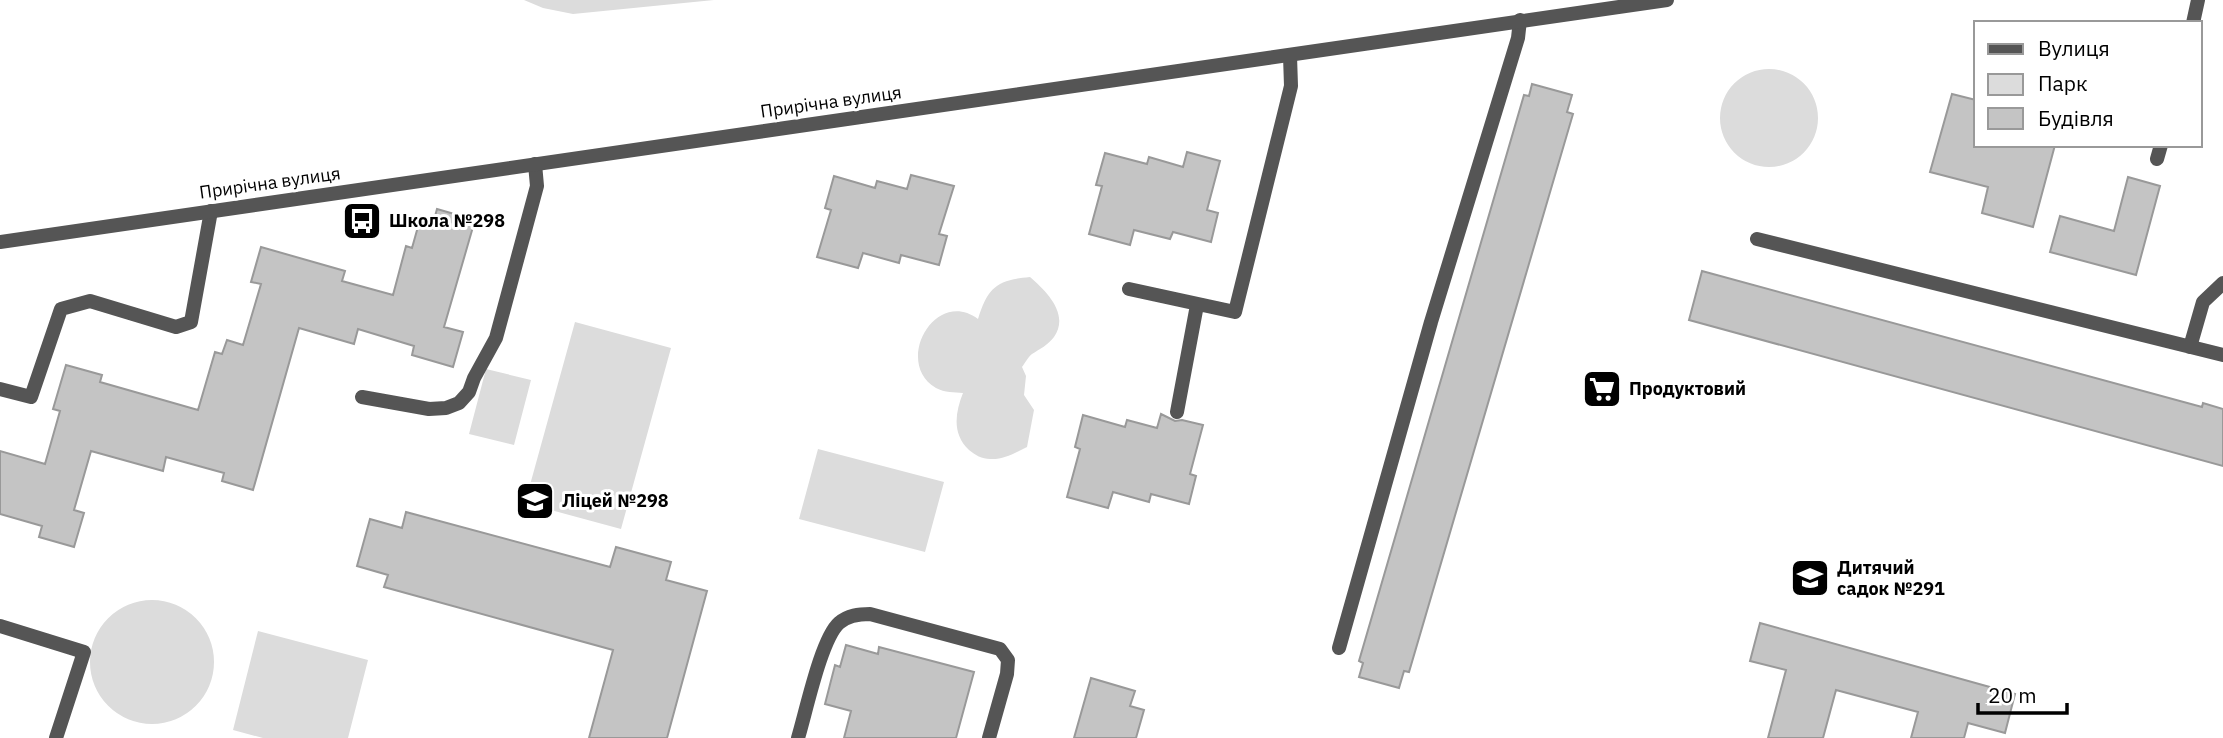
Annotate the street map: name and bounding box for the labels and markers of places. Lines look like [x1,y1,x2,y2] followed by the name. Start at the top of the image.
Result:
[341,200,383,242] bus stop icon: Школа №298
[389,209,505,232] place label: Школа №298
[1581,368,1623,410] supermarket icon: Продуктовий
[1629,377,1746,400] place label: Продуктовий
[514,480,556,522] school or university icon: Ліцей №298
[562,489,669,512] place label: Ліцей №298
[1837,556,1945,600] place label: Дитячий садок №291
[1789,557,1831,599] school or university icon: Дитячий садок №291

